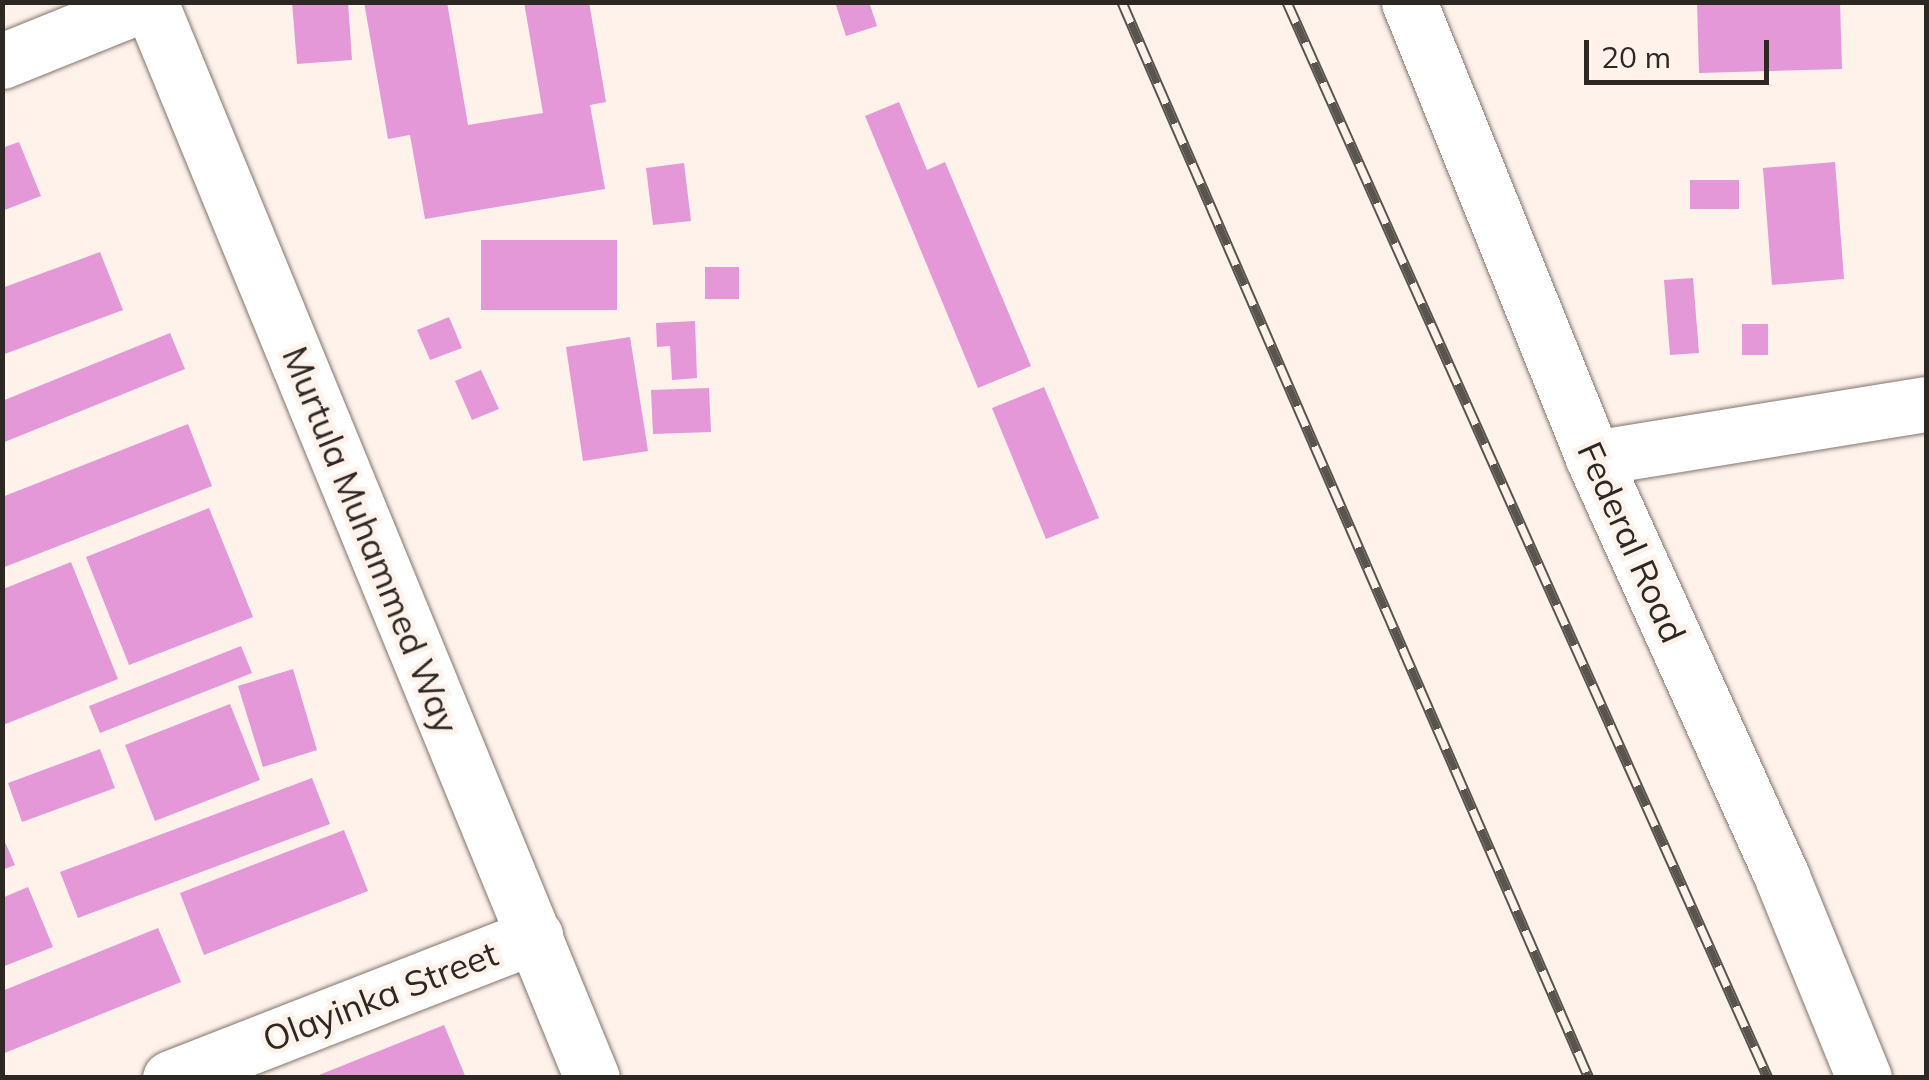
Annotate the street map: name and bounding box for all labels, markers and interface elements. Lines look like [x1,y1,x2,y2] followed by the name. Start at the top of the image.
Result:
[1589,20,1774,82] scale bar
[1601,38,1671,76] text: 20 m
[274,340,468,740] street label: Murtula Muhammed Way
[1569,435,1695,649] street label: Federal Road
[257,932,503,1060] street label: Olayinka Street

